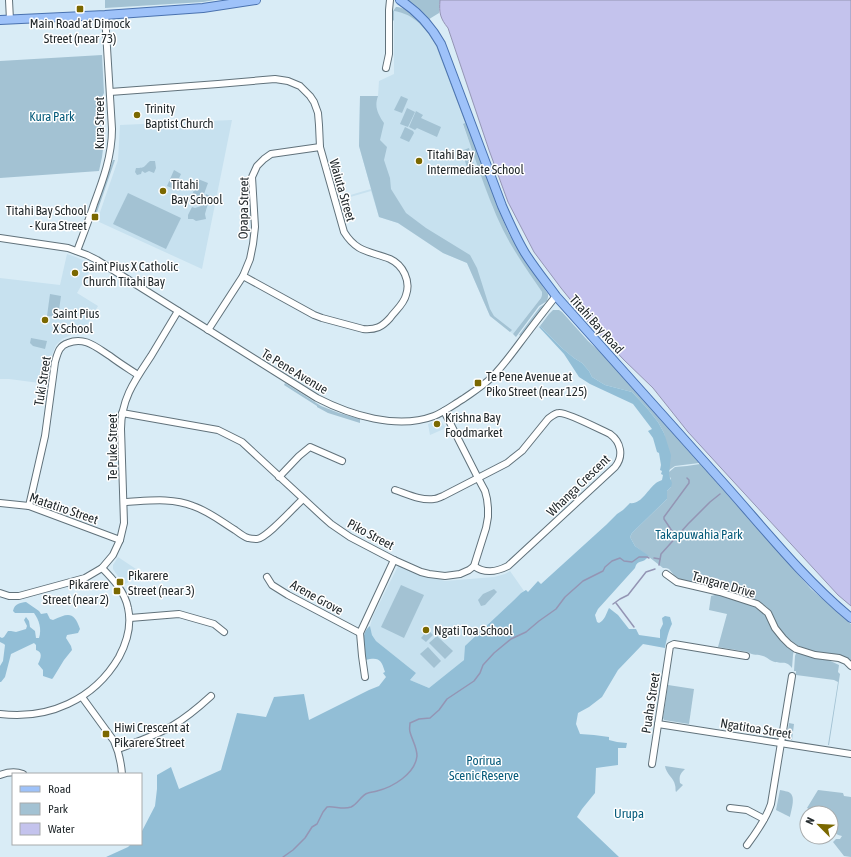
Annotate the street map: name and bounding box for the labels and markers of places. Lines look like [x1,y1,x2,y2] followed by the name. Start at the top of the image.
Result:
[75,4,85,14] marker: Main Road at Dimock Street (near 73)
[30,16,130,46] place label: Main Road at Dimock Street (near 73)
[145,101,214,131] place label: Trinity Baptist Church
[132,110,142,120] marker: Trinity Baptist Church
[427,147,524,177] place label: Titahi Bay Intermediate School
[414,156,424,166] marker: Titahi Bay Intermediate School
[171,177,223,207] place label: Titahi Bay School
[158,186,168,196] marker: Titahi Bay School
[6,203,88,233] place label: Titahi Bay School - Kura Street
[90,212,100,222] marker: Titahi Bay School - Kura Street
[83,259,178,289] place label: Saint Pius X Catholic Church Titahi Bay
[70,268,80,278] marker: Saint Pius X Catholic Church Titahi Bay
[53,306,100,336] place label: Saint Pius X School
[40,315,50,325] marker: Saint Pius X School
[486,369,587,399] place label: Te Pene Avenue at Piko Street (near 125)
[473,378,483,388] marker: Te Pene Avenue at Piko Street (near 125)
[445,410,503,440] place label: Krishna Bay Foodmarket
[432,419,442,429] marker: Krishna Bay Foodmarket
[128,568,195,598] place label: Pikarere Street (near 3)
[42,577,109,607] place label: Pikarere Street (near 2)
[115,577,125,587] marker: Pikarere Street (near 3)
[112,586,122,596] marker: Pikarere Street (near 2)
[434,623,513,638] place label: Ngati Toa School
[421,625,431,635] marker: Ngati Toa School
[114,720,190,750] place label: Hiwi Crescent at Pikarere Street
[101,729,111,739] marker: Hiwi Crescent at Pikarere Street

